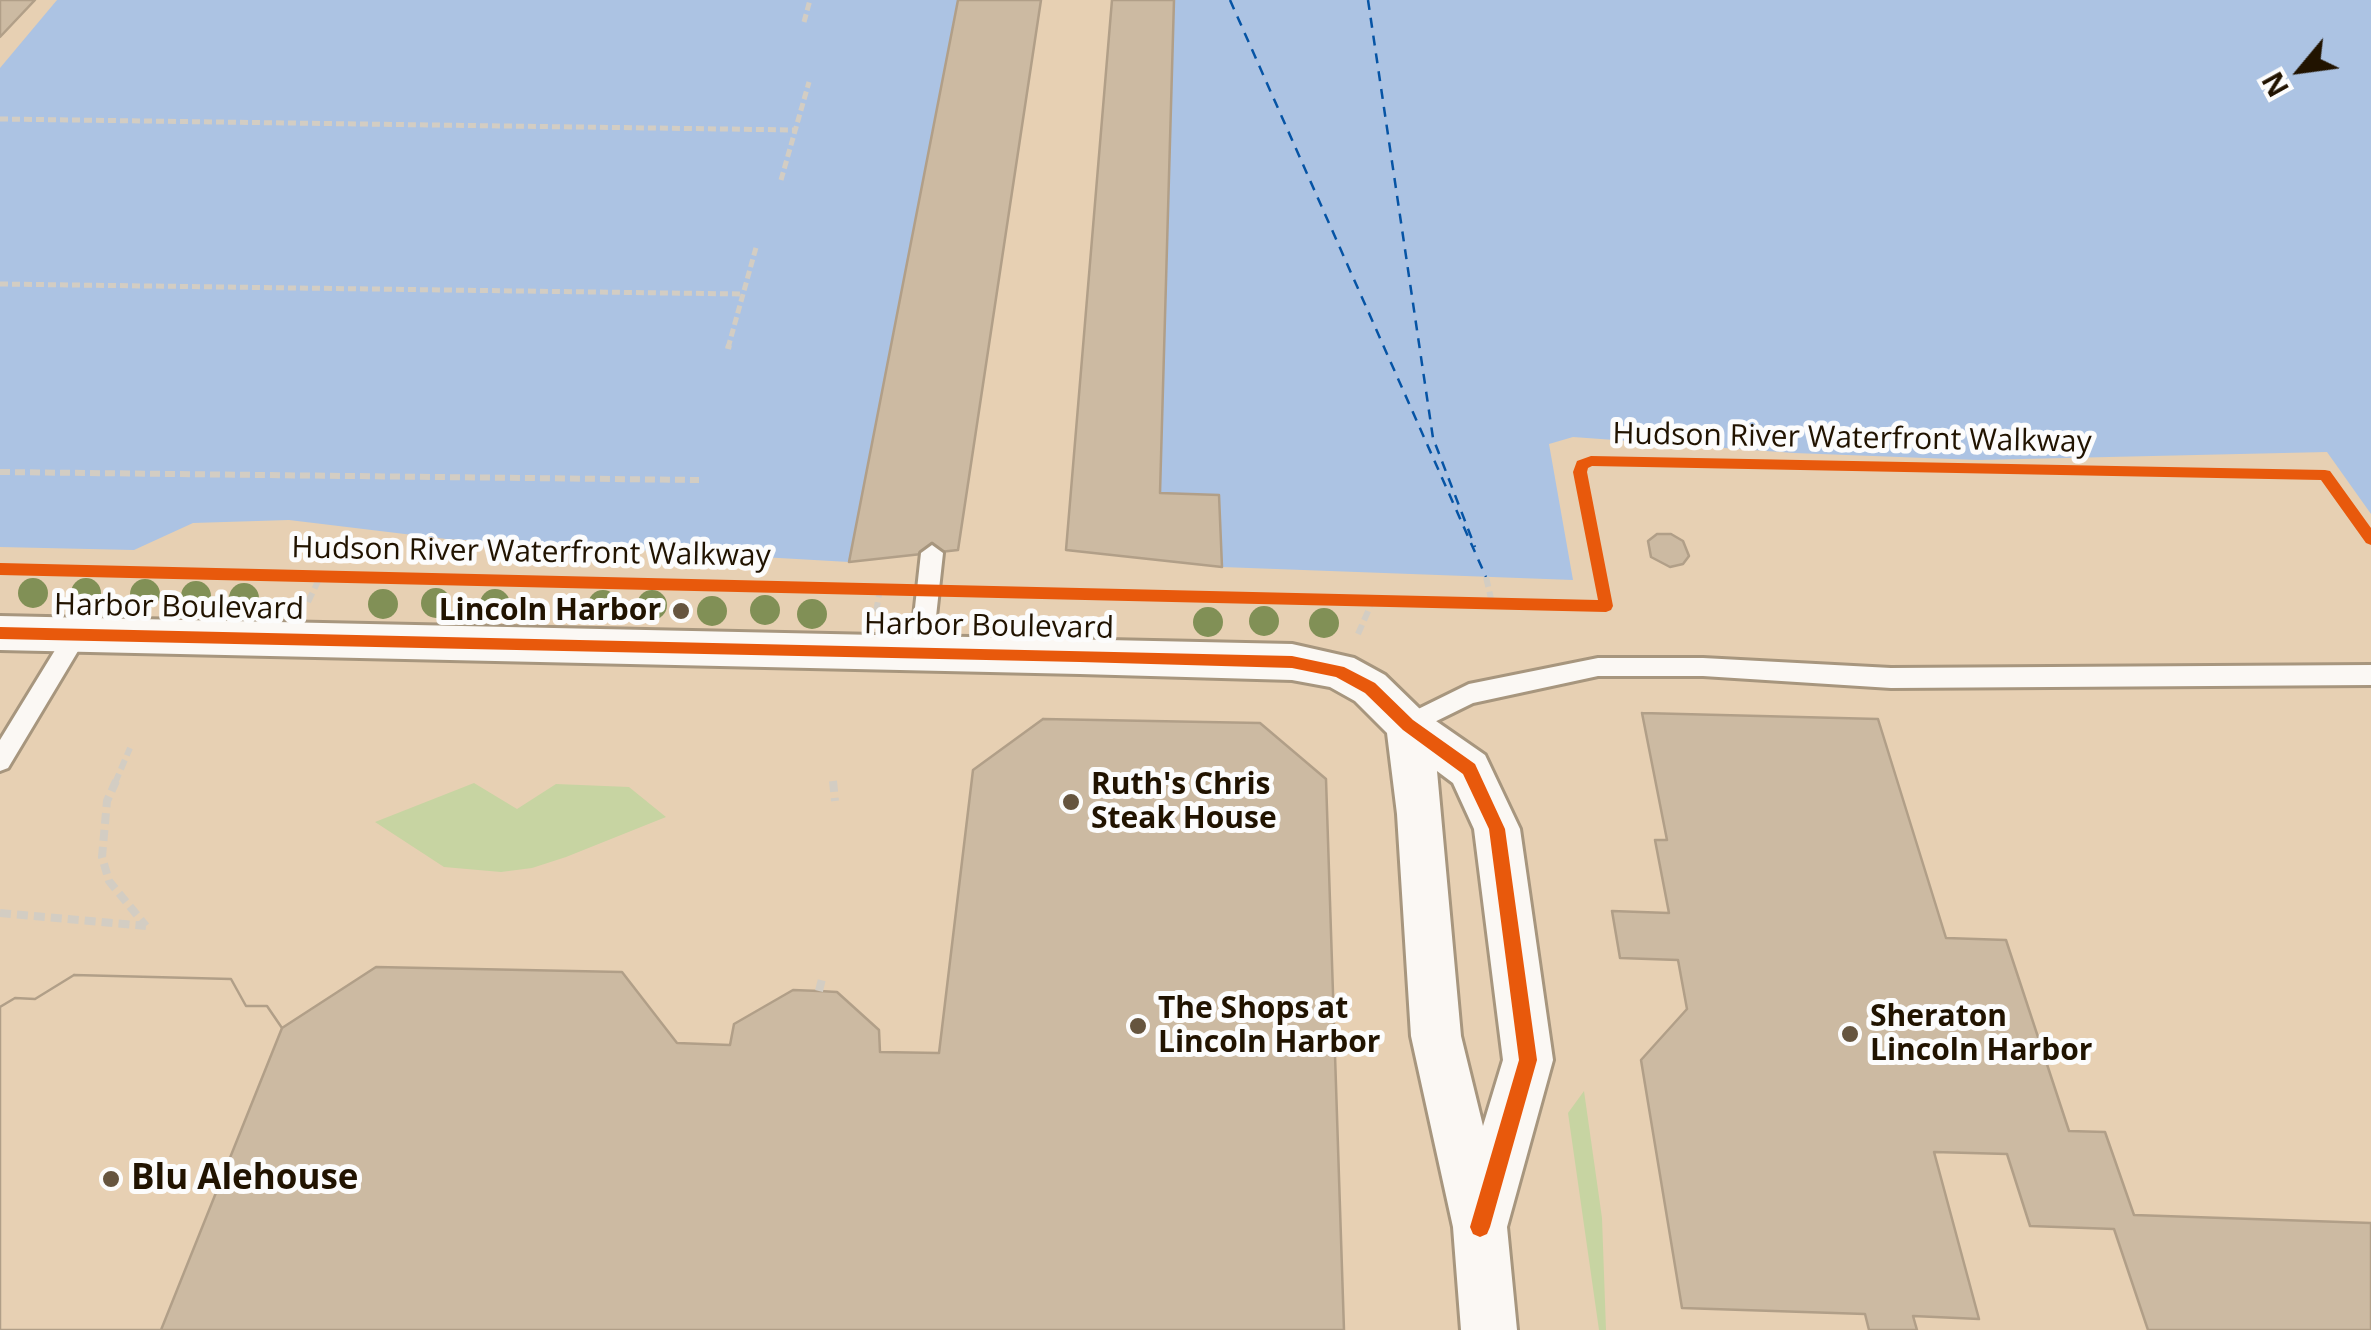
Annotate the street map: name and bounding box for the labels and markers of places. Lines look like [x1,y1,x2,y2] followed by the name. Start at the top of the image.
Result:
[439,593,661,629] place label: Lincoln Harbor
[670,600,692,622] marker: Lincoln Harbor
[1091,767,1277,838] place label: Ruth's Chris Steak House
[1060,791,1082,813] marker: Ruth's Chris Steak House
[1158,991,1380,1062] place label: The Shops at Lincoln Harbor
[1870,999,2092,1070] place label: Sheraton Lincoln Harbor
[1127,1015,1149,1037] marker: The Shops at Lincoln Harbor
[1839,1023,1861,1045] marker: Sheraton Lincoln Harbor
[131,1158,359,1200] place label: Blu Alehouse
[100,1168,122,1190] marker: Blu Alehouse

